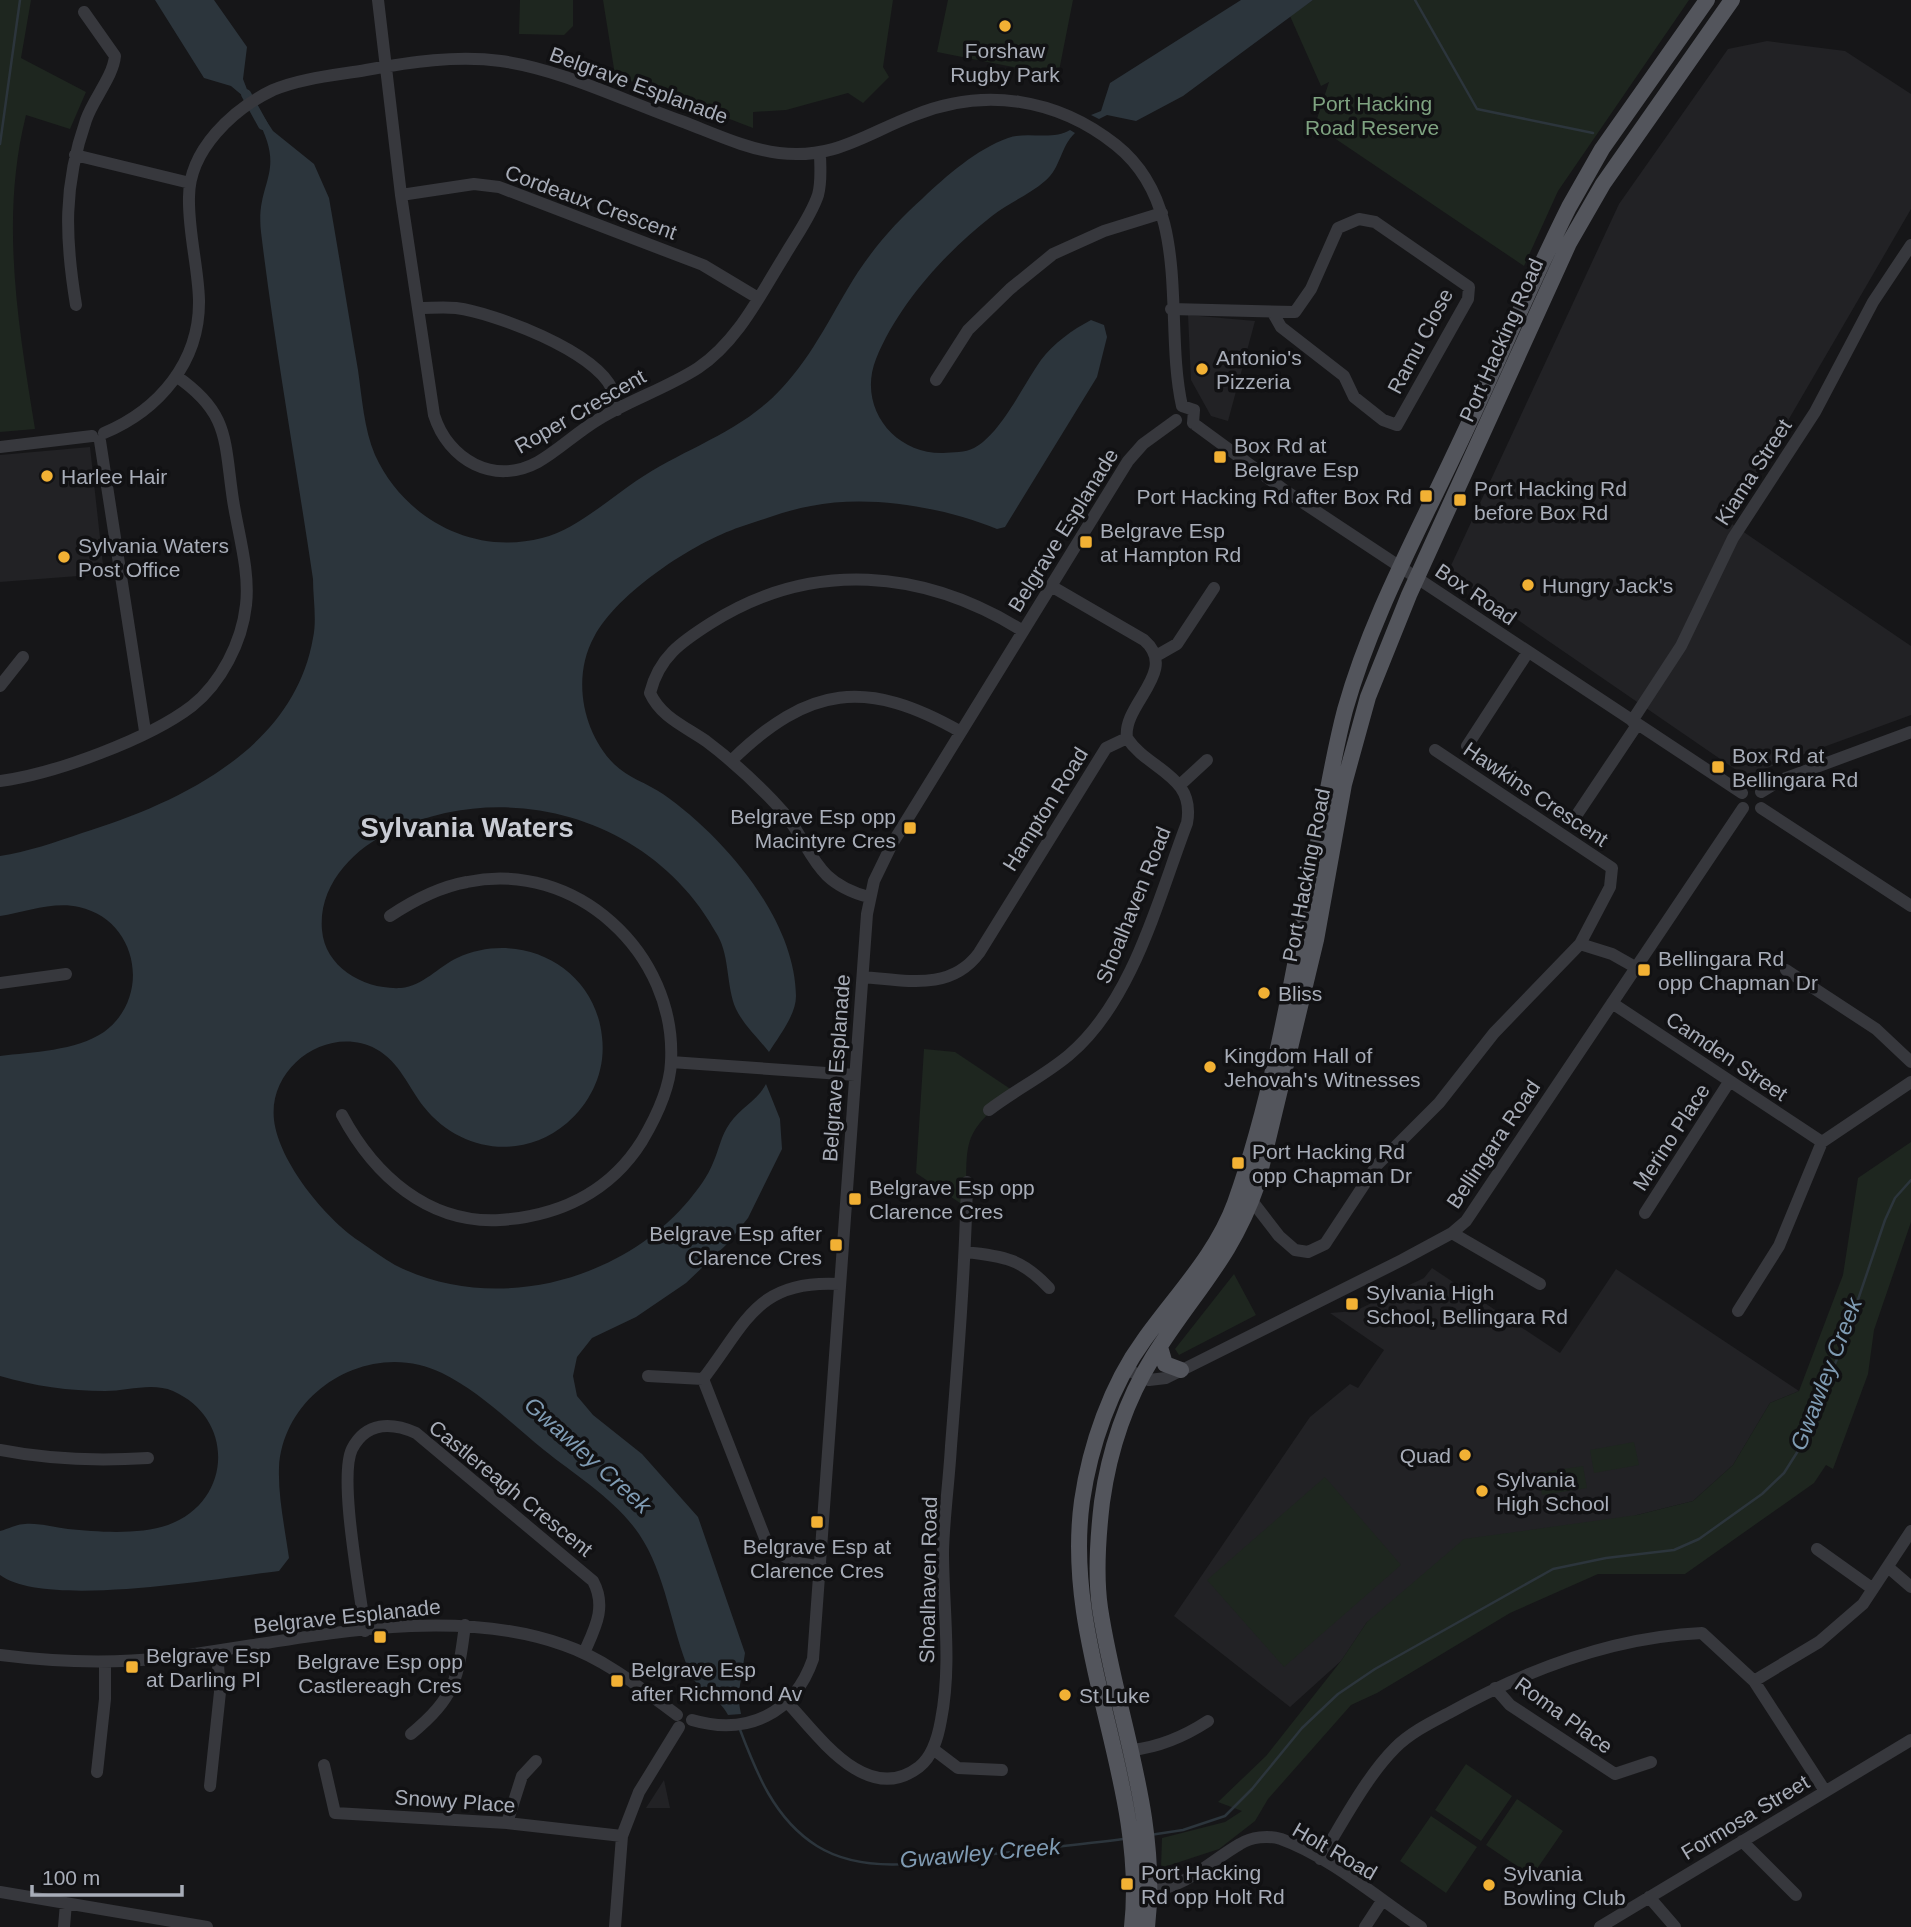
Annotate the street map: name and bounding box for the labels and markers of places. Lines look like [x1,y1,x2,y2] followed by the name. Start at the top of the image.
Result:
[997,18,1013,34] marker: Forshaw Rugby Park
[950,39,1060,86] place label: Forshaw Rugby Park
[1216,346,1302,393] place label: Antonio's Pizzeria
[1194,361,1210,377] marker: Antonio's Pizzeria
[1234,434,1359,481] place label: Box Rd at Belgrave Esp
[1212,449,1228,465] marker: Box Rd at Belgrave Esp
[61,465,167,488] place label: Harlee Hair
[39,468,55,484] marker: Harlee Hair
[1474,477,1627,524] place label: Port Hacking Rd before Box Rd
[1137,485,1412,508] place label: Port Hacking Rd after Box Rd
[1418,488,1434,504] marker: Port Hacking Rd after Box Rd
[1452,492,1468,508] marker: Port Hacking Rd before Box Rd
[1100,519,1241,566] place label: Belgrave Esp at Hampton Rd
[78,534,229,581] place label: Sylvania Waters Post Office
[1078,534,1094,550] marker: Belgrave Esp at Hampton Rd
[56,549,72,565] marker: Sylvania Waters Post Office
[1542,574,1673,597] place label: Hungry Jack's
[1520,577,1536,593] marker: Hungry Jack's
[1732,744,1858,791] place label: Box Rd at Bellingara Rd
[1710,759,1726,775] marker: Box Rd at Bellingara Rd
[730,805,896,852] place label: Belgrave Esp opp Macintyre Cres
[902,820,918,836] marker: Belgrave Esp opp Macintyre Cres
[1658,947,1818,994] place label: Bellingara Rd opp Chapman Dr
[1636,962,1652,978] marker: Bellingara Rd opp Chapman Dr
[1278,982,1322,1005] place label: Bliss
[1256,985,1272,1001] marker: Bliss
[1224,1044,1421,1091] place label: Kingdom Hall of Jehovah's Witnesses
[1202,1059,1218,1075] marker: Kingdom Hall of Jehovah's Witnesses
[1252,1140,1412,1187] place label: Port Hacking Rd opp Chapman Dr
[1230,1155,1246,1171] marker: Port Hacking Rd opp Chapman Dr
[869,1176,1035,1223] place label: Belgrave Esp opp Clarence Cres
[847,1191,863,1207] marker: Belgrave Esp opp Clarence Cres
[649,1222,822,1269] place label: Belgrave Esp after Clarence Cres
[828,1237,844,1253] marker: Belgrave Esp after Clarence Cres
[1366,1281,1568,1328] place label: Sylvania High School, Bellingara Rd
[1344,1296,1360,1312] marker: Sylvania High School, Bellingara Rd
[1400,1444,1451,1467] place label: Quad
[1457,1447,1473,1463] marker: Quad
[1496,1468,1609,1515] place label: Sylvania High School
[1474,1483,1490,1499] marker: Sylvania High School
[809,1514,825,1530] marker: Belgrave Esp at Clarence Cres
[743,1535,891,1582] place label: Belgrave Esp at Clarence Cres
[372,1629,388,1645] marker: Belgrave Esp opp Castlereagh Cres
[146,1644,271,1691] place label: Belgrave Esp at Darling Pl
[297,1650,463,1697] place label: Belgrave Esp opp Castlereagh Cres
[631,1658,803,1705] place label: Belgrave Esp after Richmond Av
[124,1659,140,1675] marker: Belgrave Esp at Darling Pl
[609,1673,625,1689] marker: Belgrave Esp after Richmond Av
[1079,1684,1150,1707] place label: St Luke
[1057,1687,1073,1703] marker: St Luke
[1141,1861,1285,1908] place label: Port Hacking Rd opp Holt Rd
[1503,1862,1626,1909] place label: Sylvania Bowling Club
[1119,1876,1135,1892] marker: Port Hacking Rd opp Holt Rd
[1481,1877,1497,1893] marker: Sylvania Bowling Club

